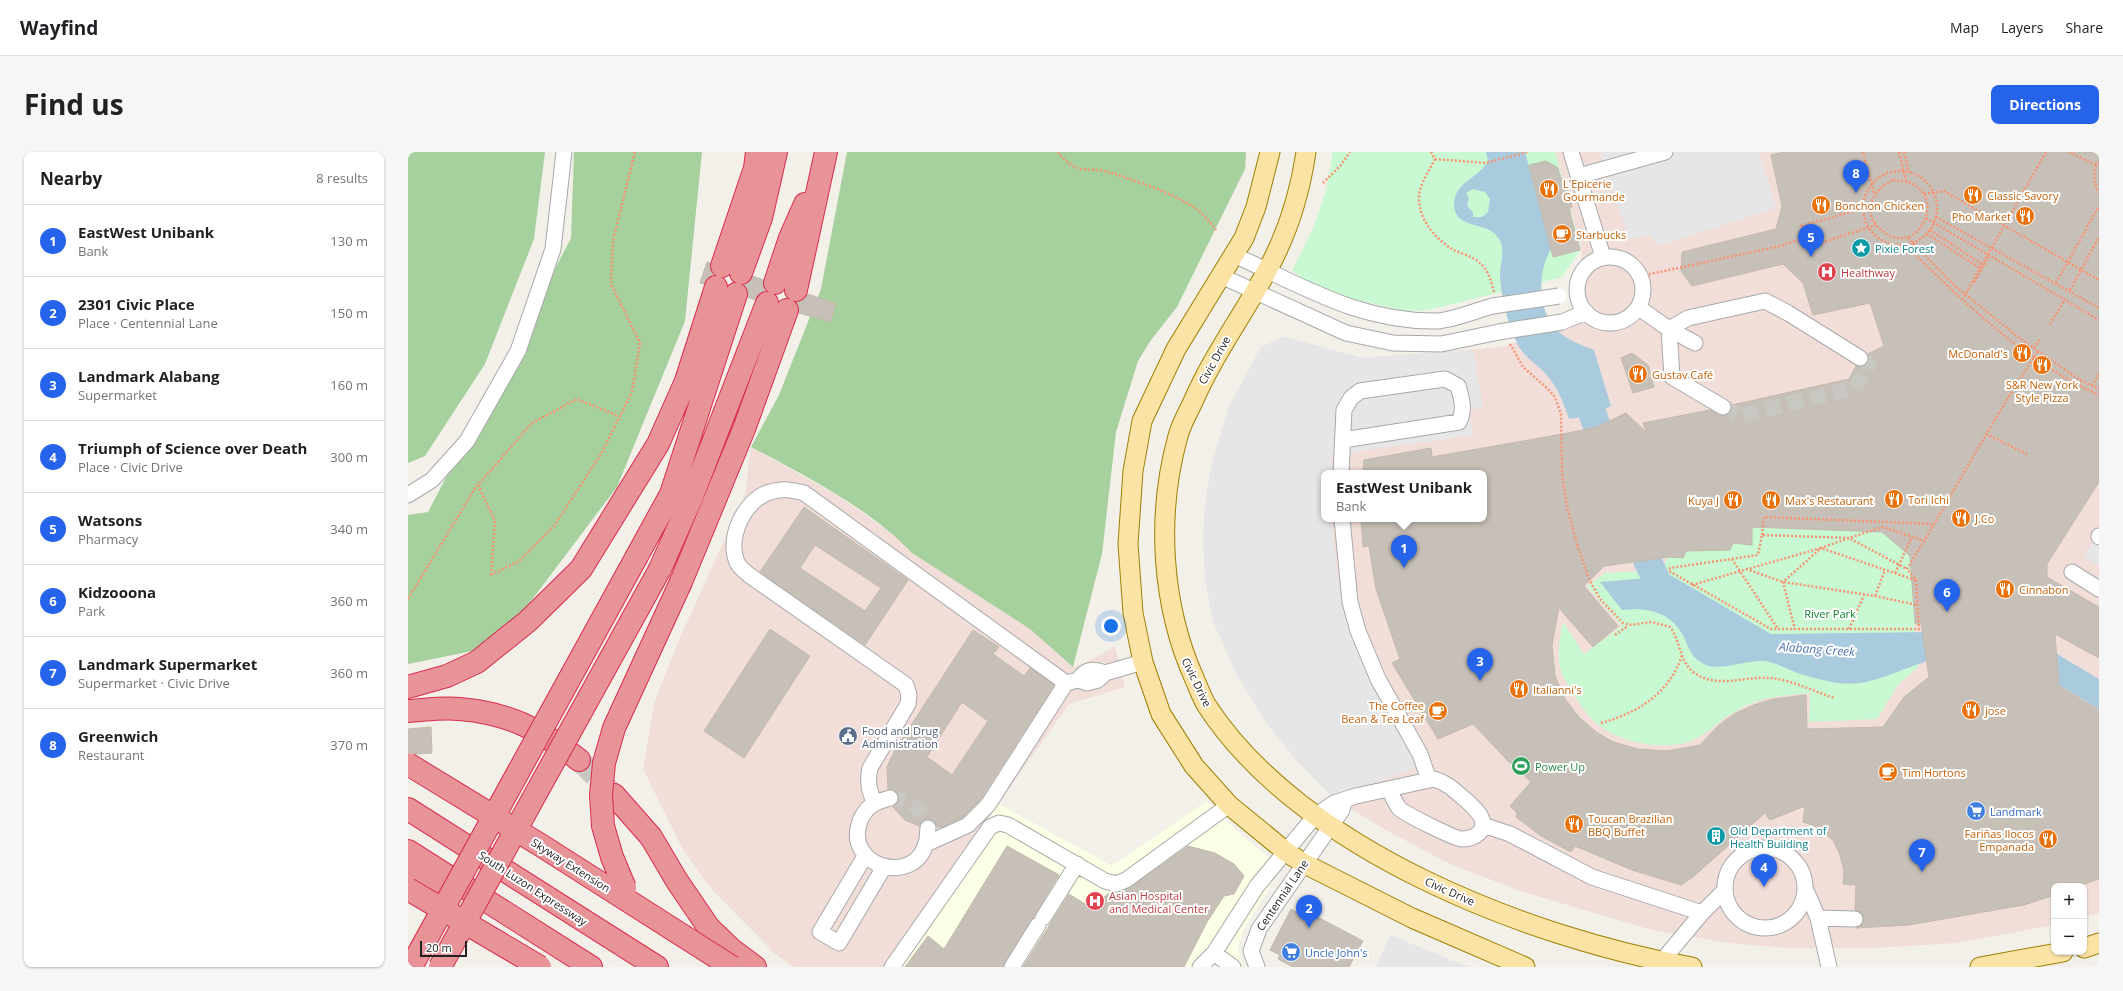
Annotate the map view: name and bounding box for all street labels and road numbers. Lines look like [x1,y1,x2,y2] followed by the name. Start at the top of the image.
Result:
[1195,333,1233,387] street label: Civic Drive
[1179,655,1215,709] street label: Civic Drive
[529,835,613,895] street label: Skyway Extension
[476,847,591,929] street label: South Luzon Expressway
[1253,857,1311,933] street label: Centennial Lane
[1423,873,1477,909] street label: Civic Drive

